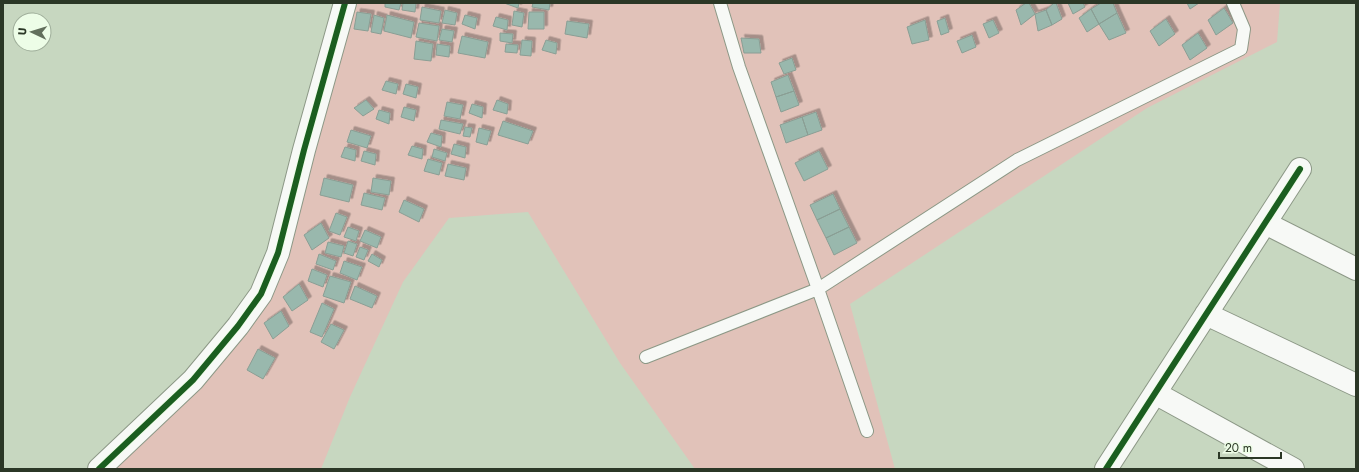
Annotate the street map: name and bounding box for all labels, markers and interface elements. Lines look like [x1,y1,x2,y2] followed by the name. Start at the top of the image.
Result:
[12,12,52,52] north arrow
[14,27,30,36] text: U
[1219,434,1281,460] scale bar
[1225,439,1252,457] text: 20 m

